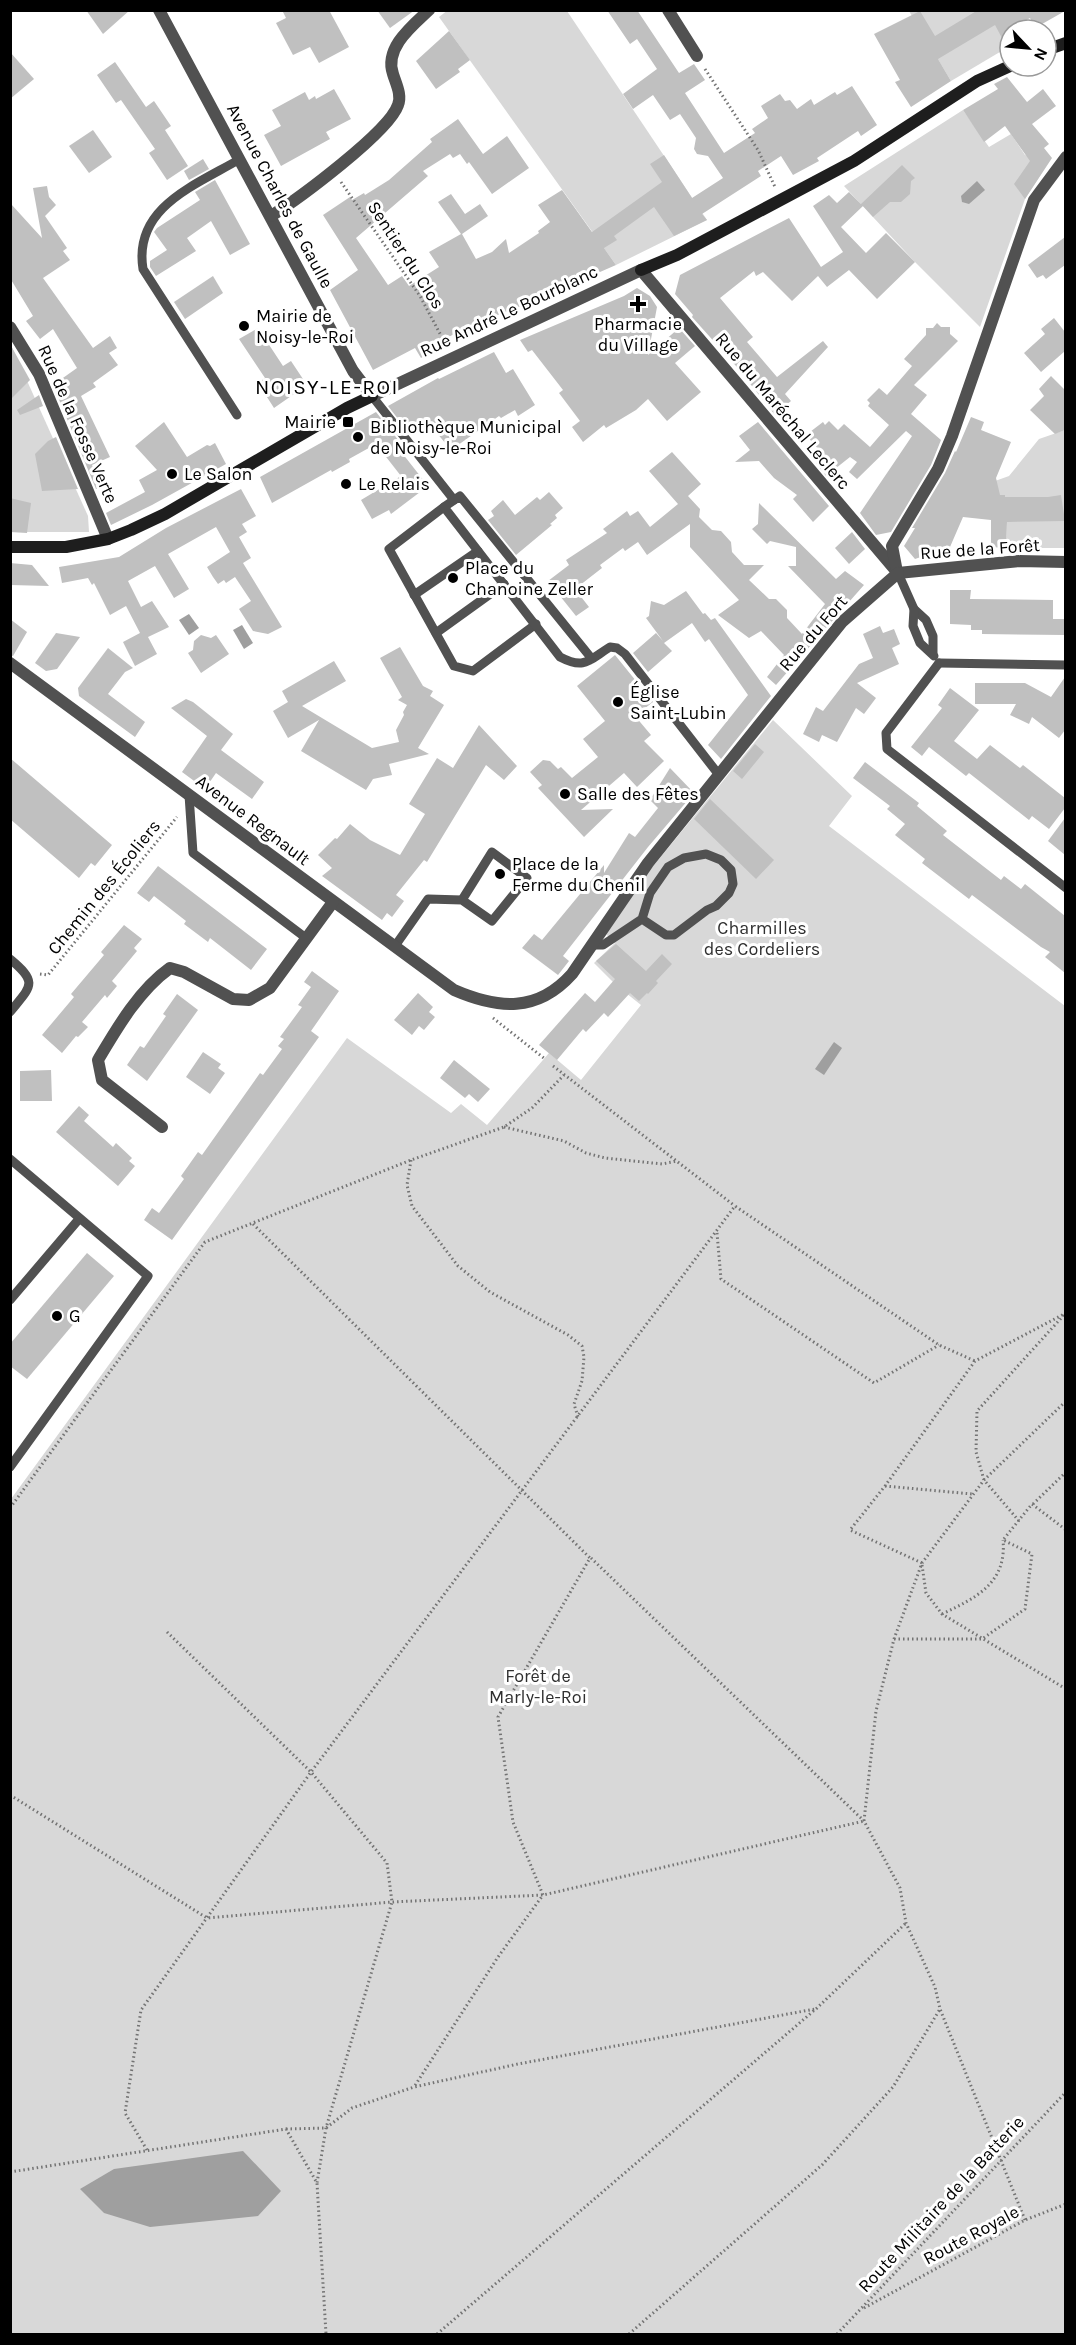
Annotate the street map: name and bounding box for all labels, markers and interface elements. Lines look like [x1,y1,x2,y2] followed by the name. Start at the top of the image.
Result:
[998,18,1058,78] north arrow
[1030,45,1052,64] text: N
[222,100,338,292] street label: Avenue Charles de Gaulle
[363,197,449,313] street label: Sentier du Clos
[417,260,601,362] street label: Rue André Le Bourblanc
[631,297,645,311] marker: Pharmacie du Village
[256,305,354,348] place label: Mairie de Noisy-le-Roi
[594,313,682,356] place label: Pharmacie du Village
[237,319,251,333] marker: Mairie de Noisy-le-Roi
[711,328,855,494] street label: Rue du Maréchal Leclerc
[33,341,123,507] street label: Rue de la Fosse Verte
[255,375,399,399] district label: NOISY-LE-ROI
[284,411,336,433] place label: Mairie
[341,415,355,429] marker: Mairie
[370,416,562,459] place label: Bibliothèque Municipal de Noisy-le-Roi
[351,430,365,444] marker: Bibliothèque Municipal de Noisy-le-Roi
[184,463,252,485] place label: Le Salon
[165,467,179,481] marker: Le Salon
[358,473,430,495] place label: Le Relais
[339,477,353,491] marker: Le Relais
[919,534,1041,564] street label: Rue de la Forêt
[465,557,593,600] place label: Place du Chanoine Zeller
[446,571,460,585] marker: Place du Chanoine Zeller
[774,590,852,675] street label: Rue du Fort
[630,680,726,724] place label: Église Saint-Lubin
[611,695,625,709] marker: Église Saint-Lubin
[191,770,315,870] street label: Avenue Regnault
[577,783,699,805] place label: Salle des Fêtes
[558,787,572,801] marker: Salle des Fêtes
[42,815,165,959] street label: Chemin des Écoliers
[512,853,645,896] place label: Place de la Ferme du Chenil
[493,867,507,881] marker: Place de la Ferme du Chenil
[704,917,820,960] park label: Charmilles des Cordeliers
[69,1305,81,1327] place label: G
[50,1309,64,1323] marker: G
[489,1665,587,1708] park label: Forêt de Marly-le-Roi
[853,2111,1029,2297] street label: Route Militaire de la Batterie
[919,2201,1023,2269] street label: Route Royale

